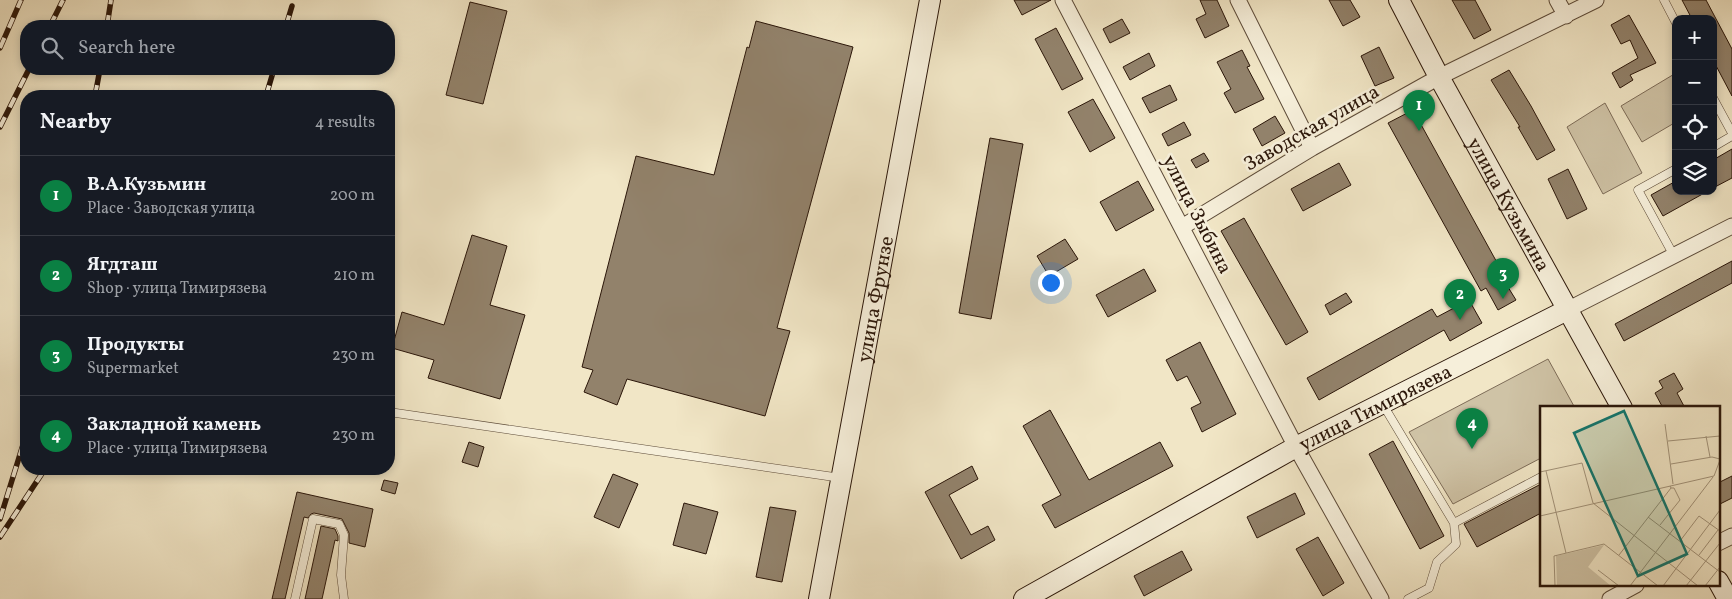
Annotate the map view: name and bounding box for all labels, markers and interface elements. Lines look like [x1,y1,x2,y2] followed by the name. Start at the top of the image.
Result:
[1672,15,1717,195] map controls
[1672,15,1717,60] button: +
[20,20,395,75] search box
[38,34,66,62] icon: search
[78,35,175,61] text: Search here
[1672,60,1717,105] button: −
[1239,78,1385,179] street label: Заводская улица
[1403,90,1435,131] pin: 1
[1672,105,1717,150] button: locate
[40,108,111,137] text: Nearby
[315,112,375,134] text: 4 results
[1459,133,1556,277] street label: улица Кузьмина
[1672,150,1717,195] button: layers
[1154,151,1238,279] street label: улица Зыбина
[87,172,206,198] text: В.А.Кузьмин
[53,185,59,207] text: 1
[330,185,375,207] text: 200 m
[87,198,255,220] text: Place · Заводская улица
[851,234,902,365] street label: улица Фрунзе
[87,252,158,278] text: Ягдташ
[1487,258,1519,299] pin: 3
[52,265,60,287] text: 2
[333,265,375,287] text: 210 m
[1038,270,1064,296] your location
[87,278,267,300] text: Shop · улица Тимирязева
[1444,279,1476,320] pin: 2
[87,332,184,358] text: Продукты
[52,345,60,367] text: 3
[332,345,375,367] text: 230 m
[87,358,179,380] text: Supermarket
[1294,358,1457,459] street label: улица Тимирязева
[1540,406,1720,586] inset map
[1456,408,1488,449] pin: 4
[87,412,261,438] text: Закладной камень
[51,425,61,447] text: 4
[332,425,375,447] text: 230 m
[87,438,268,460] text: Place · улица Тимирязева

